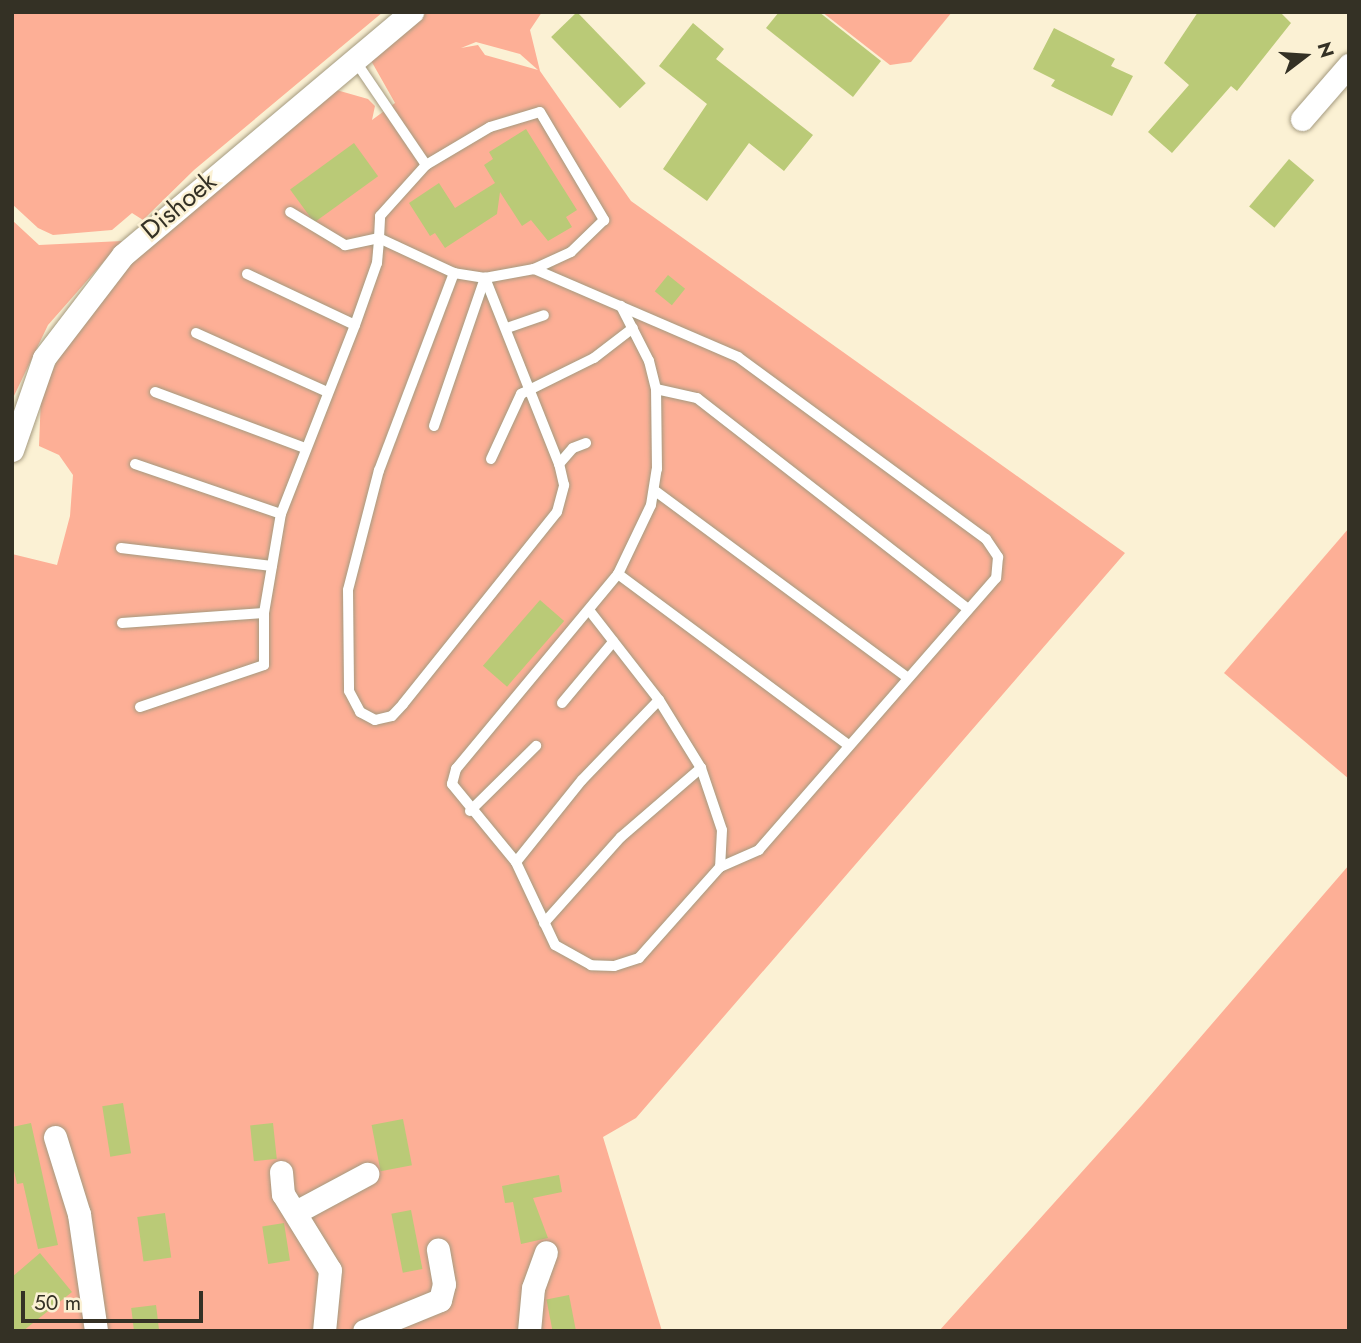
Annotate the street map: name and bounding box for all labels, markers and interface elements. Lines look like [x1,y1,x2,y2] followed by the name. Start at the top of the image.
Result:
[1270,21,1340,91] north arrow
[1310,39,1341,61] text: N
[135,166,223,246] street label: Dishoek
[24,1276,206,1320] scale bar
[34,1288,81,1318] text: 50 m

